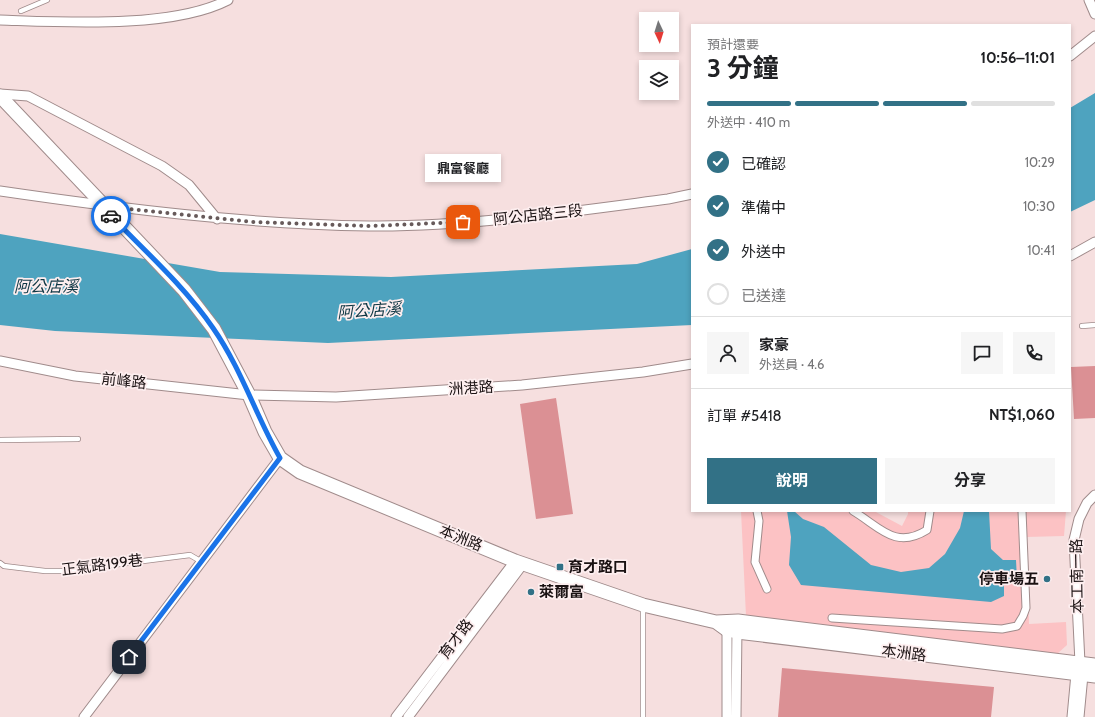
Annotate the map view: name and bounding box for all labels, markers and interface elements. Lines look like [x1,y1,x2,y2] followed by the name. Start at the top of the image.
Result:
[639,12,679,52] north arrow
[639,12,679,100] map controls
[707,36,759,52] text: 預計還要
[980,49,1055,67] text: 10:56–11:01
[707,52,779,84] text: 3 分鐘
[639,60,679,100] button: layers
[707,114,790,130] text: 外送中 · 410 m
[707,151,729,173] icon: check
[425,154,501,182] callout: 鼎富餐廳
[1025,154,1055,170] text: 10:29
[741,155,786,173] text: 已確認
[437,160,489,176] text: 鼎富餐廳
[707,195,729,217] icon: check
[91,196,131,236] courier
[1023,198,1055,214] text: 10:30
[741,199,786,217] text: 準備中
[492,201,584,229] street label: 阿公店路三段
[100,205,122,227] icon: car
[446,205,480,239] pin
[452,211,474,233] icon: bag
[707,239,729,261] icon: check
[1027,242,1055,258] text: 10:41
[741,243,786,261] text: 外送中
[14,277,80,296] water label: 阿公店溪
[741,287,786,305] text: 已送達
[336,299,404,322] water label: 阿公店溪
[707,332,749,374] button: person
[961,332,1003,374] button: chat
[1013,332,1055,374] button: phone
[759,336,789,354] text: 家豪
[759,356,824,372] text: 外送員 · 4.6
[101,370,147,392] street label: 前峰路
[448,378,494,398] street label: 洲港路
[989,406,1055,424] text: NT$1,060
[707,407,782,425] text: 訂單 #5418
[707,458,877,504] button: 說明
[885,458,1055,504] button: 分享
[437,521,485,555] street label: 本洲路
[1067,538,1087,614] street label: 本工南一路
[60,551,144,579] street label: 正氣路199巷
[568,558,628,576] place label: 育才路口
[555,562,565,572] marker: 育才路口
[979,570,1039,588] place label: 停車場五
[1042,574,1052,584] marker: 停車場五
[539,583,584,601] place label: 萊爾富
[526,587,536,597] marker: 萊爾富
[435,616,477,662] street label: 育才路
[112,640,146,674] pin
[881,641,927,665] street label: 本洲路
[118,646,140,668] icon: home

